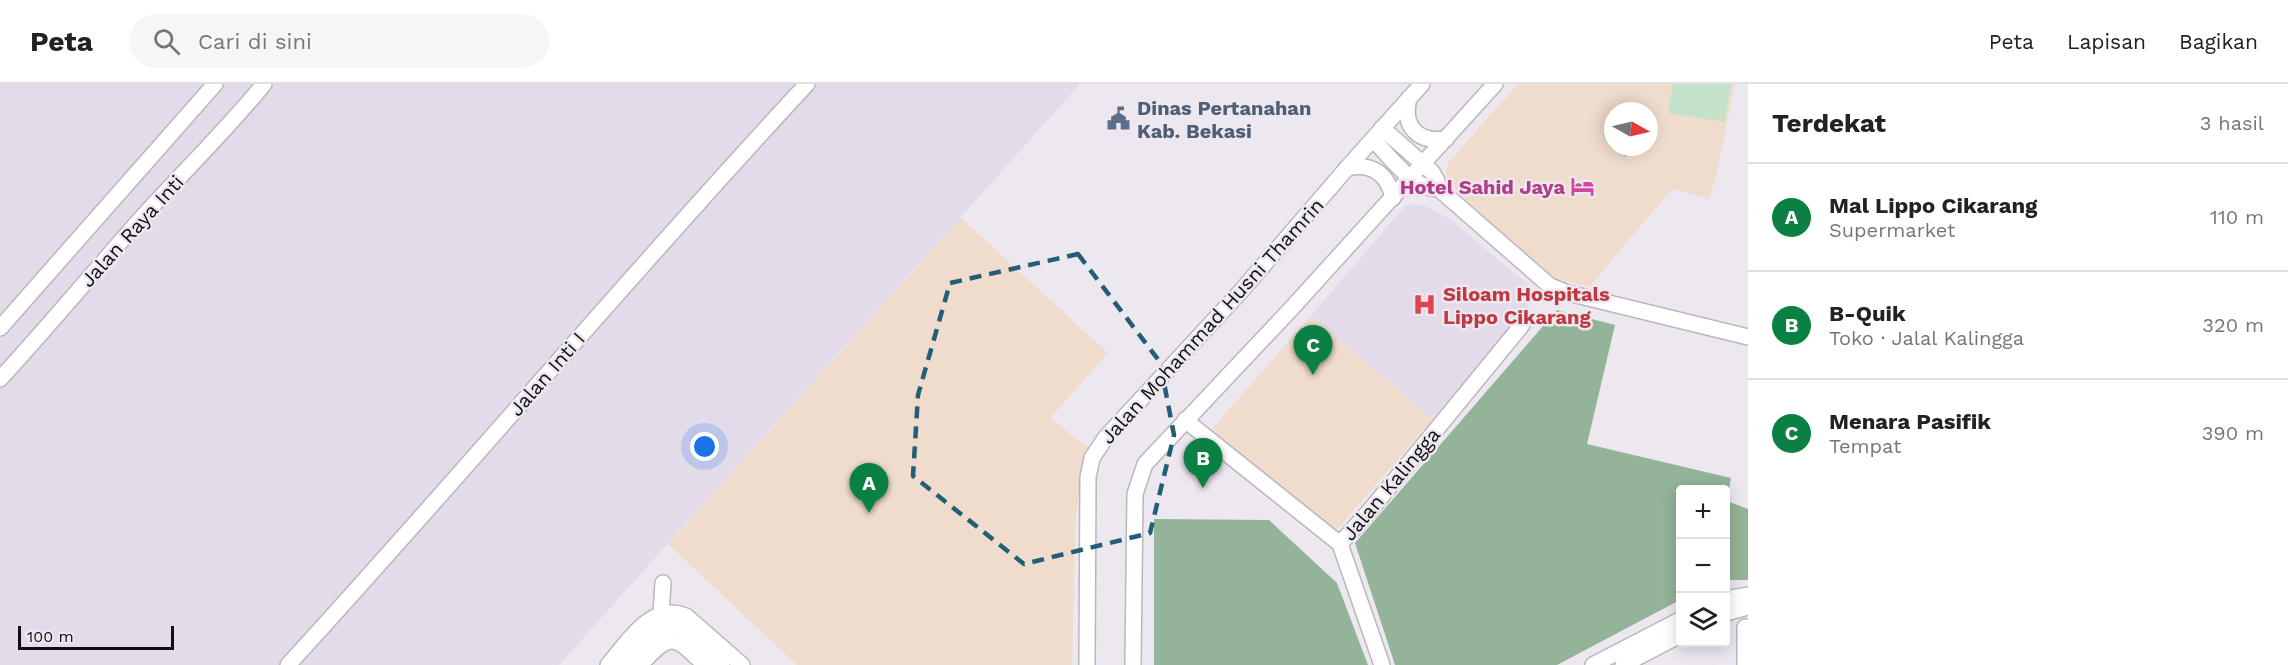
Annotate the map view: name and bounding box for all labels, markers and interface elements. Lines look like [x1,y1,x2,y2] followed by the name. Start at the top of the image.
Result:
[129,14,549,68] search box
[30,25,93,58] text: Peta
[150,25,183,58] icon: search
[198,29,312,54] text: Cari di sini
[1989,29,2034,54] text: Peta
[2067,29,2146,54] text: Lapisan
[2179,29,2258,54] text: Bagikan
[1137,96,1311,143] place label: Dinas Pertanahan Kab. Bekasi
[1604,102,1658,156] north arrow
[1106,106,1132,132] public building icon: Dinas Pertanahan Kab. Bekasi
[1772,108,1886,138] text: Terdekat
[2200,111,2264,135] text: 3 hasil
[75,170,189,292] street label: Jalan Raya Inti
[1570,174,1596,200] hotel icon: Hotel Sahid Jaya
[1400,175,1565,199] place label: Hotel Sahid Jaya
[1095,193,1329,449] street label: Jalan Mohammad Husni Thamrin
[1829,193,2037,218] text: Mal Lippo Cikarang
[1785,205,1798,229] text: A
[2210,205,2264,229] text: 110 m
[1829,218,1955,242] text: Supermarket
[1443,282,1610,329] place label: Siloam Hospitals Lippo Cikarang
[1412,292,1438,318] hospital icon: Siloam Hospitals Lippo Cikarang
[1829,301,1906,326] text: B-Quik
[1785,313,1798,337] text: B
[2202,313,2264,337] text: 320 m
[1294,326,1332,375] pin: C
[1829,326,2024,350] text: Toko · Jalal Kalingga
[504,327,590,421] street label: Jalan Inti I
[1829,409,1991,434] text: Menara Pasifik
[1785,421,1798,445] text: C
[2202,421,2264,445] text: 390 m
[1337,423,1445,545] street label: Jalan Kalingga
[690,432,719,461] your location
[1829,434,1901,458] text: Tempat
[1184,438,1222,488] pin: B
[850,464,888,513] pin: A
[1676,485,1730,647] map controls
[1676,485,1730,539] button: +
[1676,539,1730,593] button: −
[1676,593,1730,647] button: layers
[18,623,174,650] scale bar
[27,627,74,646] text: 100 m

